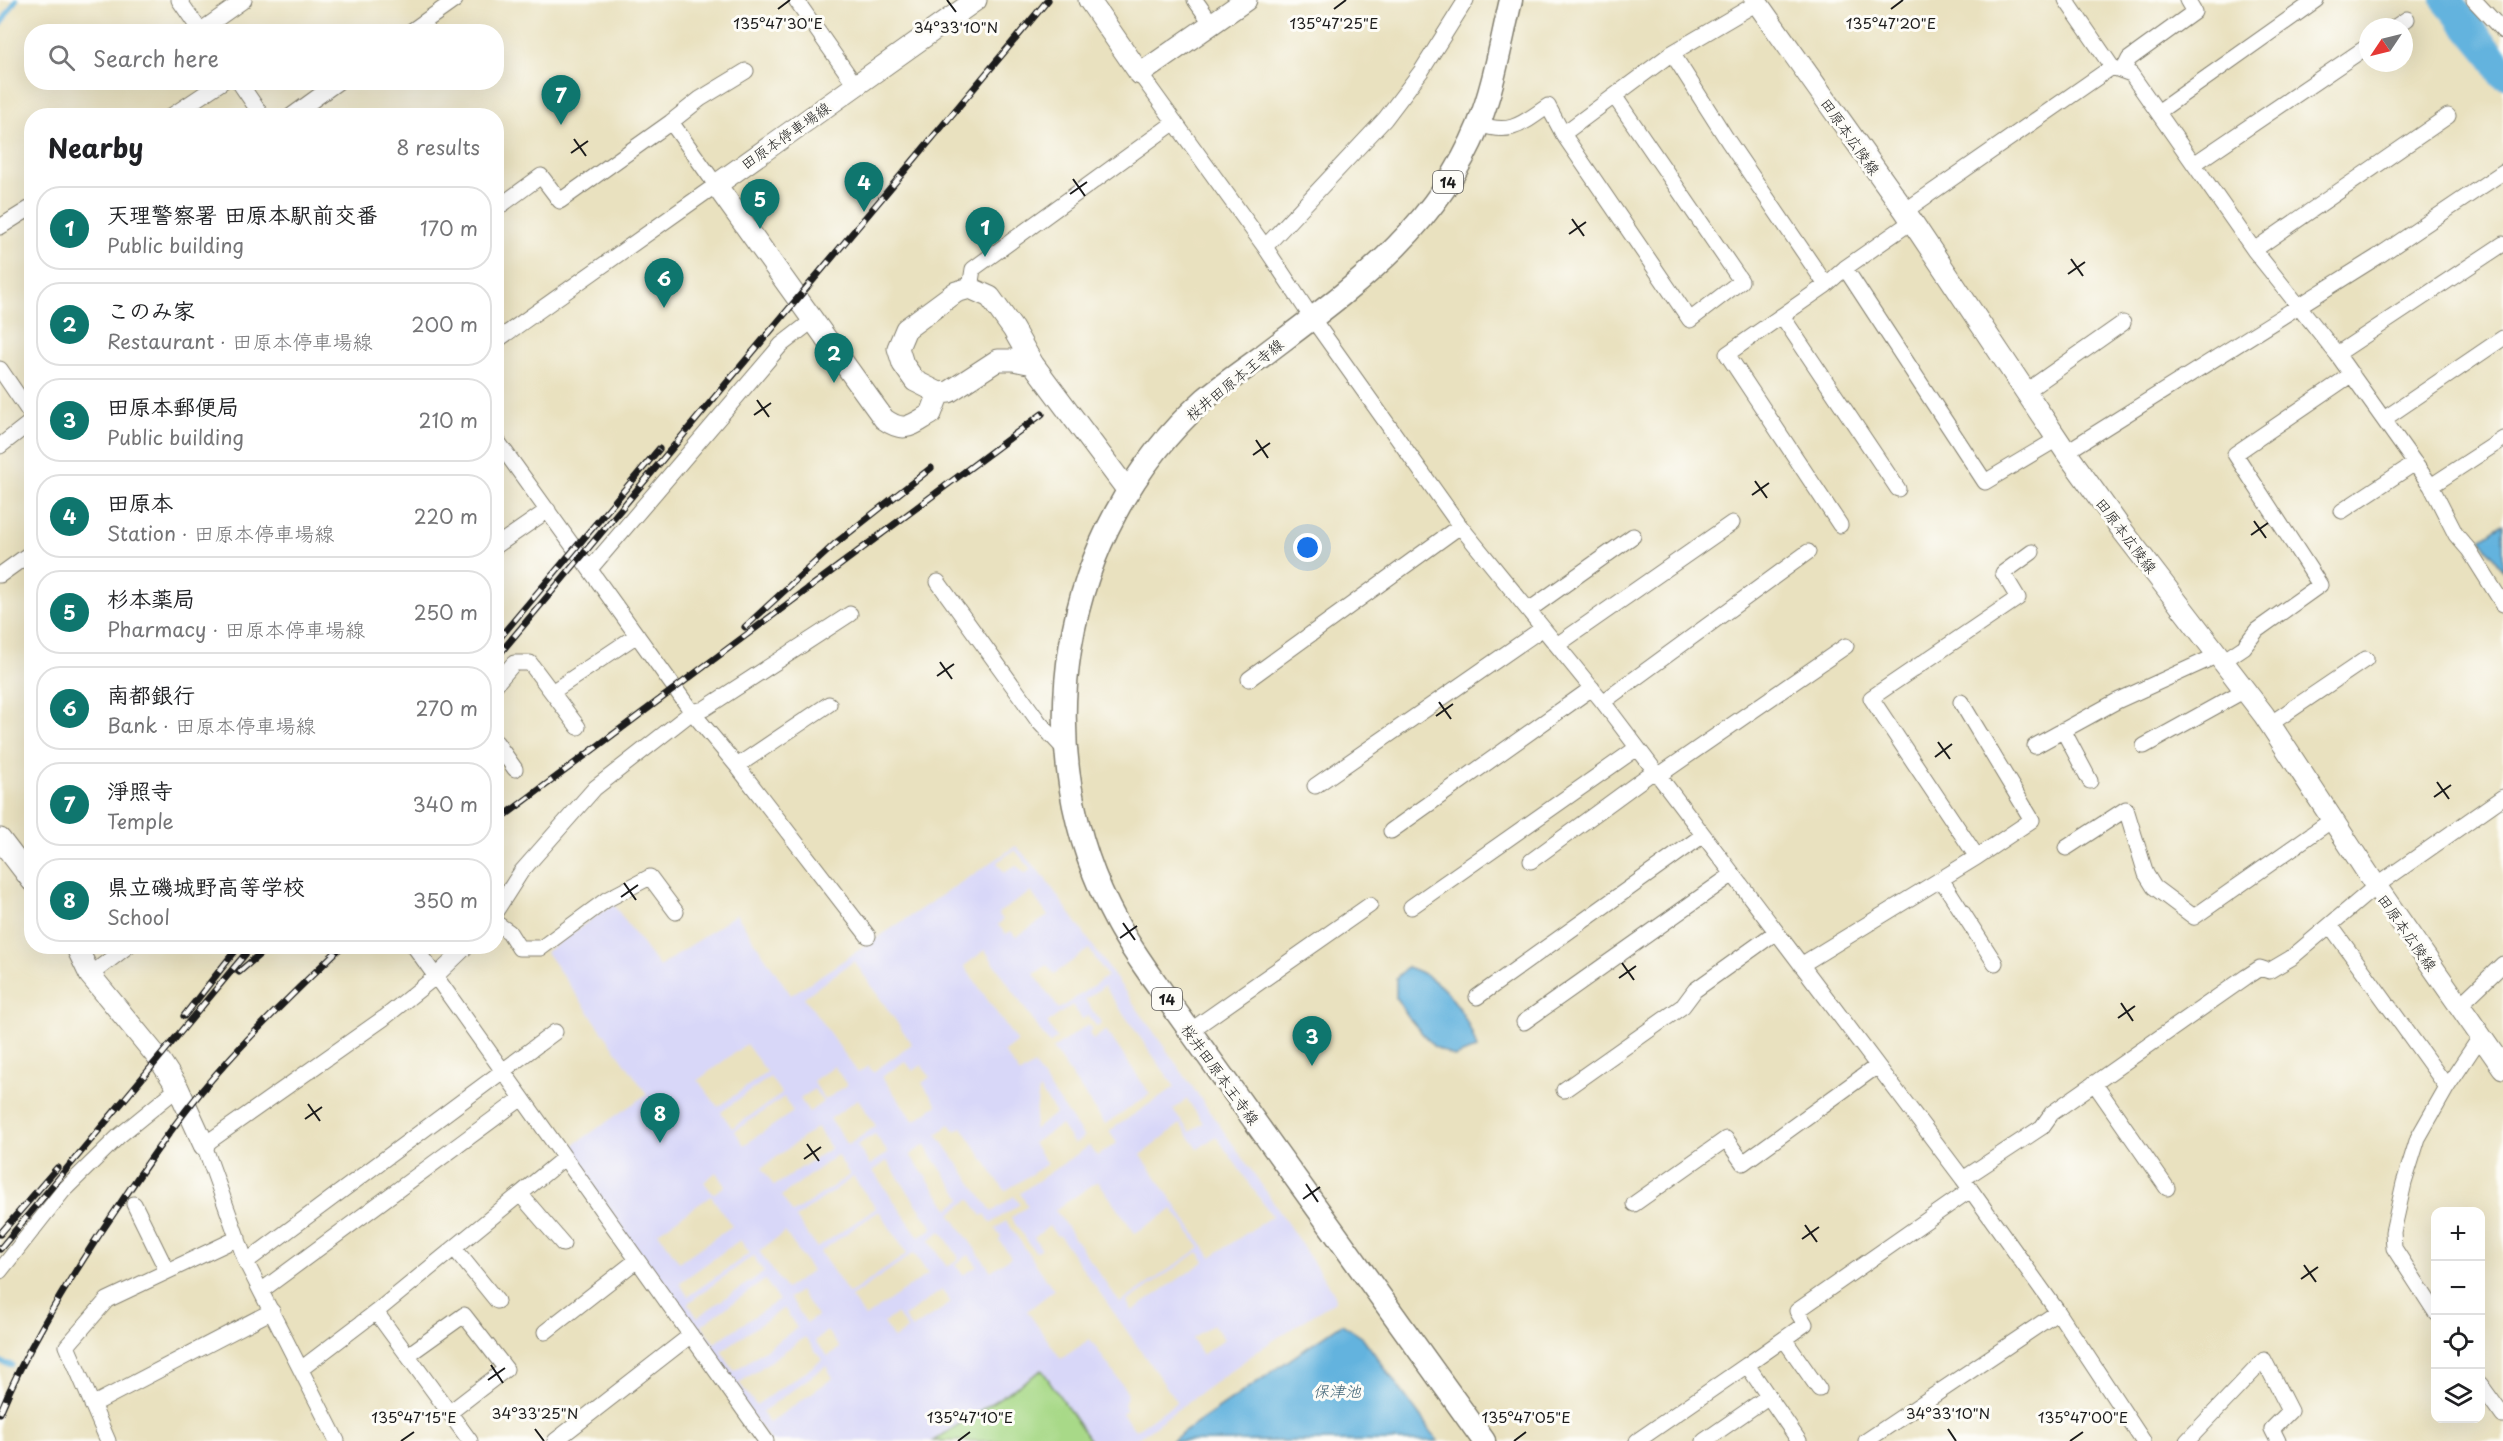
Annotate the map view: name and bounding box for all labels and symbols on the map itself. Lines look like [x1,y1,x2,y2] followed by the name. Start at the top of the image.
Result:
[733,11,823,34] text: 135°47'30"E
[1290,11,1378,34] text: 135°47'25"E
[1846,11,1936,34] text: 135°47'20"E
[914,15,998,38] text: 34°33'10"N
[2359,18,2413,72] north arrow
[542,76,580,125] pin: 7
[1816,93,1886,179] street label: 田原本広陵線
[735,95,835,175] street label: 田原本停車場線
[844,162,884,212] pin: 4
[1433,171,1463,193] road number: 14
[740,180,780,229] pin: 5
[966,208,1004,257] pin: 1
[644,258,684,308] pin: 6
[1180,332,1288,426] street label: 桜井田原本王寺線
[814,334,854,383] pin: 2
[2091,492,2163,578] street label: 田原本広陵線
[1293,533,1322,562] your location
[2373,889,2443,975] street label: 田原本広陵線
[1152,988,1182,1010] road number: 14
[1292,1016,1332,1066] pin: 3
[1176,1019,1266,1129] street label: 桜井田原本王寺線
[640,1094,680,1143] pin: 8
[1313,1378,1362,1402] water label: 保津池
[491,1401,579,1424] text: 34°33'25"N
[1906,1401,1990,1424] text: 34°33'10"N
[371,1405,457,1428] text: 135°47'15"E
[927,1405,1013,1428] text: 135°47'10"E
[1481,1405,1571,1428] text: 135°47'05"E
[2038,1405,2128,1428] text: 135°47'00"E

